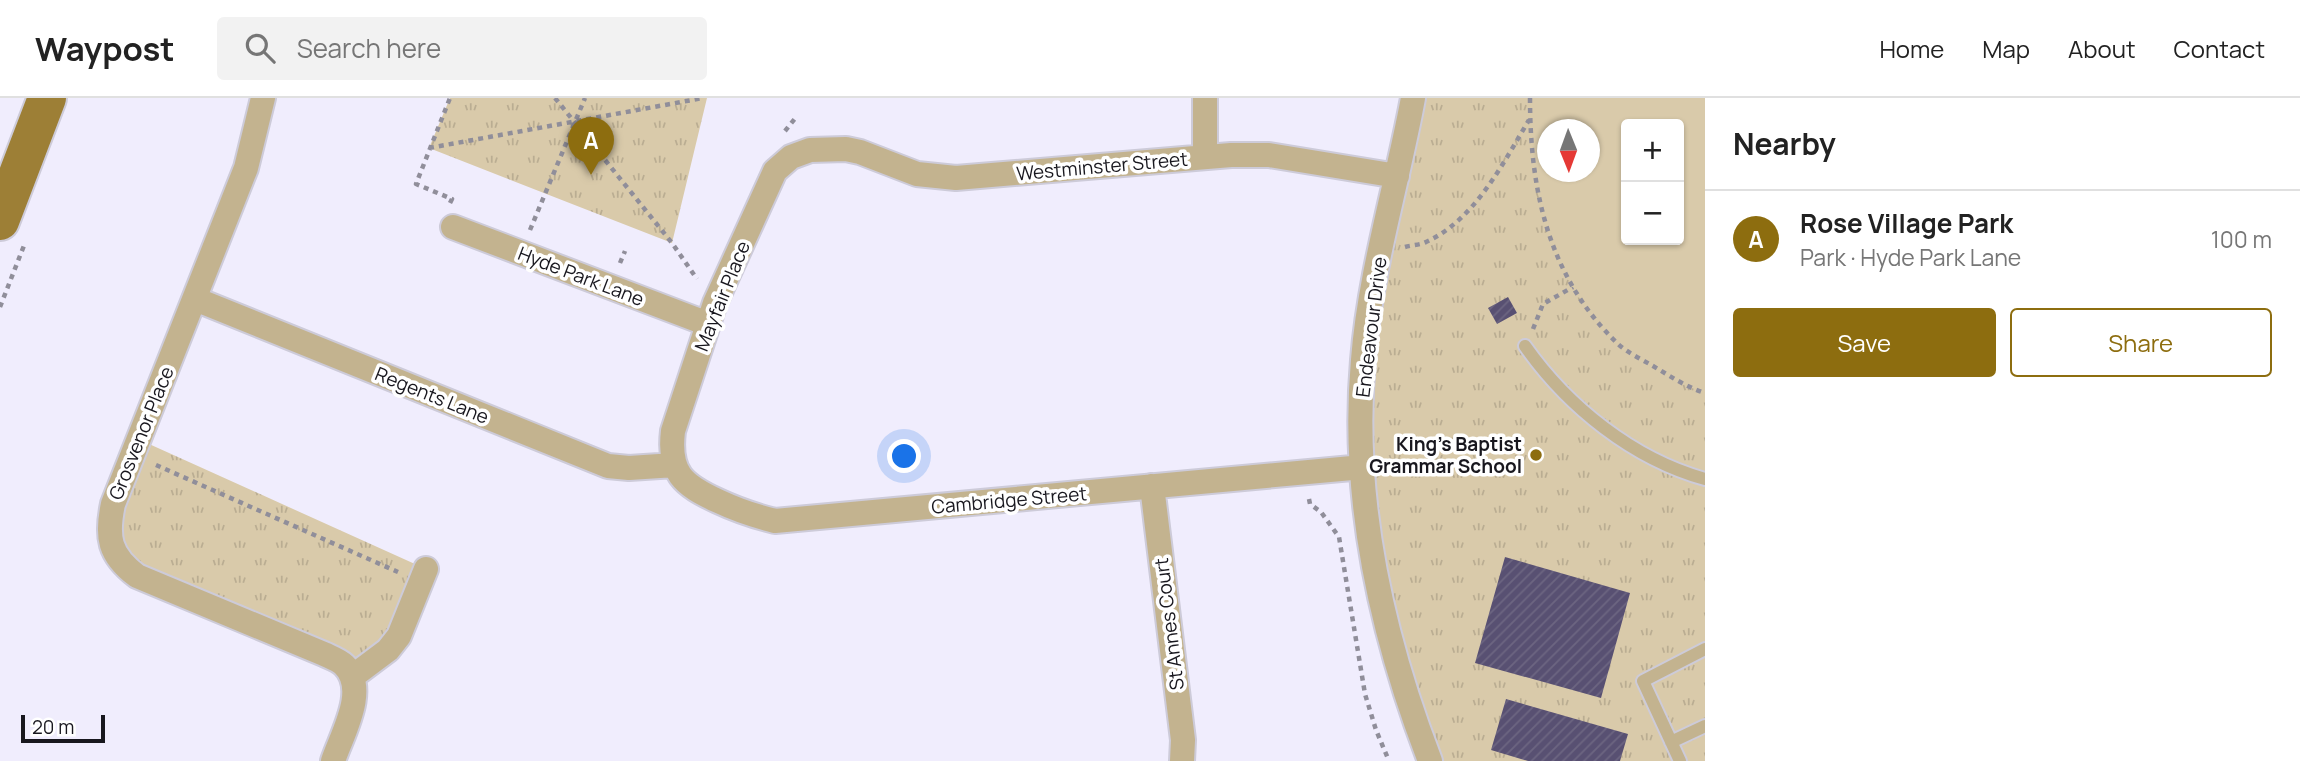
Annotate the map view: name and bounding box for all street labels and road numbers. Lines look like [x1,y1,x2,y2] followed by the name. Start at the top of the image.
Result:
[1015,146,1189,186] street label: Westminster Street
[688,237,756,355] street label: Mayfair Place
[514,240,648,312] street label: Hyde Park Lane
[1349,255,1393,399] street label: Endeavour Drive
[371,360,493,430] street label: Regents Lane
[102,362,180,504] street label: Grosvenor Place
[930,480,1088,520] street label: Cambridge Street
[1148,556,1190,692] street label: St Annes Court

